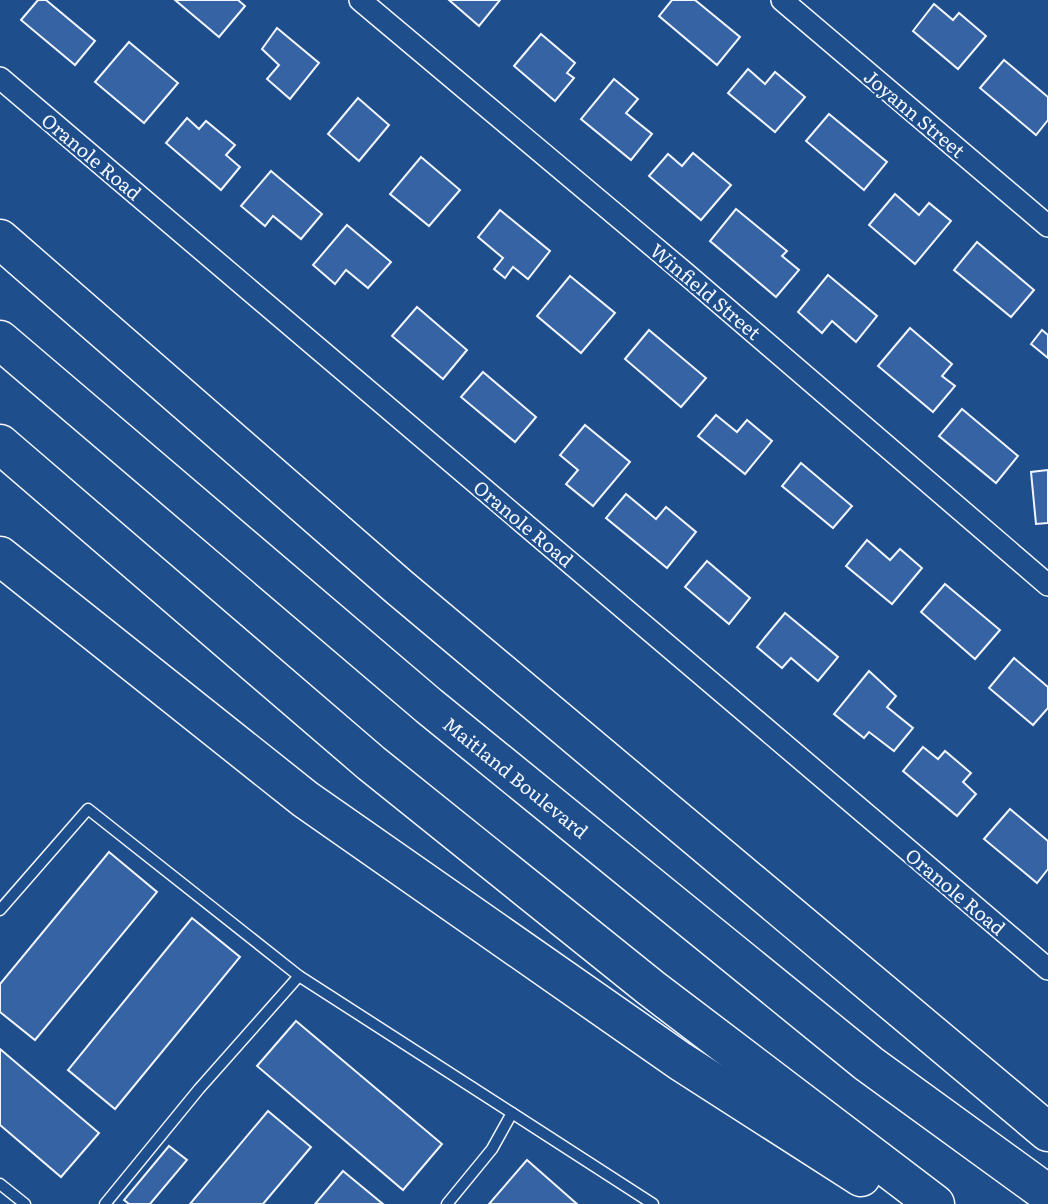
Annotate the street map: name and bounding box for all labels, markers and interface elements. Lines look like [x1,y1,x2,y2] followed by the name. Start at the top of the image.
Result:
[858,62,972,164] street label: Joyann Street
[36,106,148,206] street label: Oranole Road
[645,236,768,346] street label: Winfield Street
[468,473,580,573] street label: Oranole Road
[437,710,595,845] street label: Maitland Boulevard
[900,841,1012,941] street label: Oranole Road

